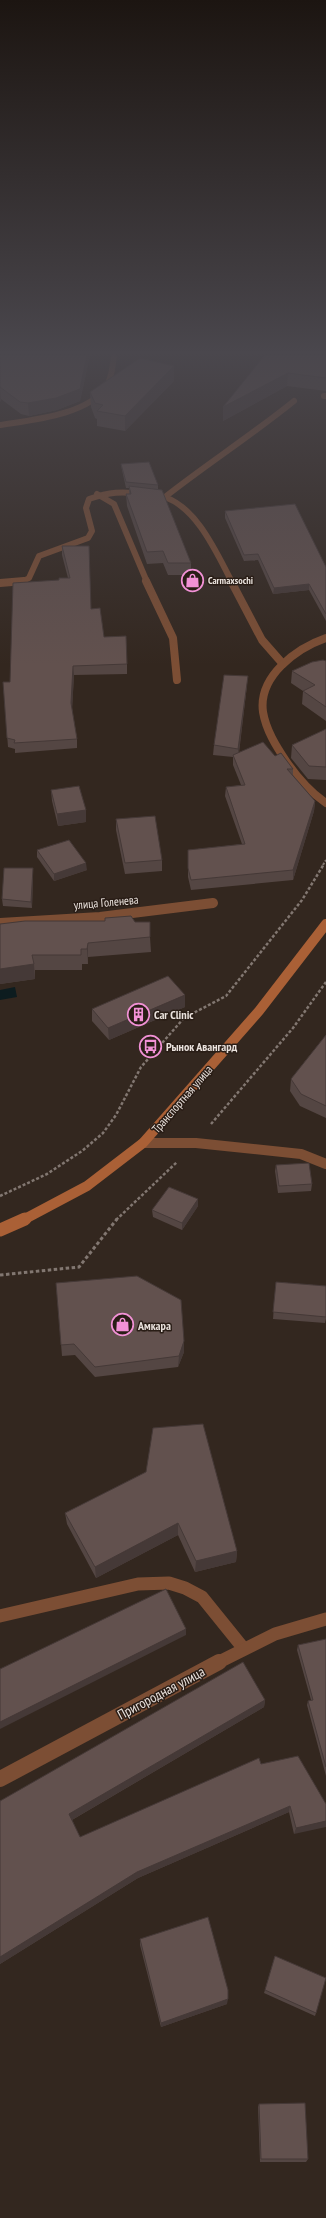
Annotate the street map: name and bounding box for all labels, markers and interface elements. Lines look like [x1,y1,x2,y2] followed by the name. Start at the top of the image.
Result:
[179,567,205,593] shop icon: Carmaxsochi
[208,574,253,587] place label: Carmaxsochi
[73,892,139,912] street label: улица Голенева
[126,1001,152,1027] building icon: Car Clinic
[154,1007,194,1022] place label: Car Clinic
[138,1033,164,1059] bus stop icon: Рынок Авангард
[166,1039,238,1054] place label: Рынок Авангард
[149,1062,216,1136] street label: Транспортная улица
[109,1312,135,1338] shop icon: Амкара
[137,1318,171,1333] place label: Амкара
[114,1662,208,1724] street label: Пригородная улица

